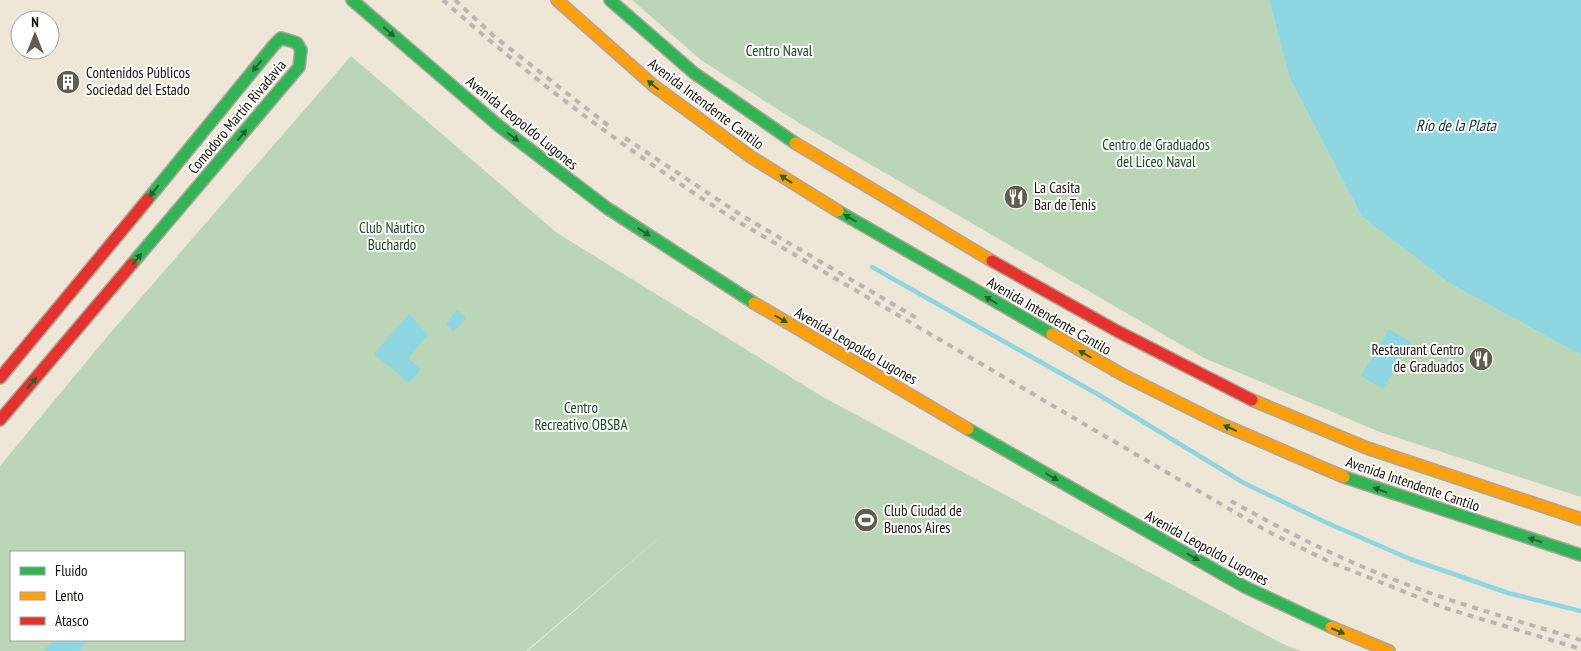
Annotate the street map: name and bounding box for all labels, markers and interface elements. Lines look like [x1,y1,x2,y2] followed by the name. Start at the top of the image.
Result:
[10,10,60,60] north arrow
[31,13,39,31] text: N
[382,26,395,37] one-way arrow
[746,41,813,60] park label: Centro Naval
[645,54,768,153] street label: Avenida Intendente Cantilo
[183,56,290,178] street label: Comodoro Martín Rivadavia
[252,60,263,72] one-way arrow
[86,63,190,99] place label: Contenidos Públicos Sociedad del Estado
[55,69,81,95] building icon: Contenidos Públicos Sociedad del Estado
[463,72,582,174] street label: Avenida Leopoldo Lugones
[647,80,660,91] one-way arrow
[1416,115,1498,135] water label: Río de la Plata
[236,128,247,141] one-way arrow
[506,132,520,142] one-way arrow
[1102,135,1210,171] park label: Centro de Graduados del Liceo Naval
[779,175,792,184] one-way arrow
[1034,178,1096,214] place label: La Casita Bar de Tenis
[1003,184,1029,210] restaurant icon: La Casita Bar de Tenis
[148,185,159,198] one-way arrow
[843,214,857,222] one-way arrow
[359,218,425,254] park label: Club Náutico Buchardo
[638,227,651,237] one-way arrow
[131,252,142,265] one-way arrow
[984,272,1115,359] street label: Avenida Intendente Cantilo
[984,295,997,304] one-way arrow
[792,303,921,388] street label: Avenida Leopoldo Lugones
[775,315,788,324] one-way arrow
[1372,340,1464,376] place label: Restaurant Centro de Graduados
[1468,346,1494,372] restaurant icon: Restaurant Centro de Graduados
[1078,350,1093,358] one-way arrow
[26,376,37,389] one-way arrow
[534,398,628,434] park label: Centro Recreativo OBSBA
[1223,424,1237,432] one-way arrow
[1344,452,1483,515] street label: Avenida Intendente Cantilo
[1045,473,1058,482] one-way arrow
[1372,486,1387,494] one-way arrow
[884,501,962,537] place label: Club Ciudad de Buenos Aires
[1142,506,1272,589] street label: Avenida Leopoldo Lugones
[853,507,879,533] sports icon: Club Ciudad de Buenos Aires
[1527,536,1542,544] one-way arrow
[10,551,185,641] legend
[1186,553,1200,562] one-way arrow
[55,561,87,580] text: Fluido
[55,586,84,605] text: Lento
[55,611,89,630] text: Atasco
[1331,627,1345,635] one-way arrow

